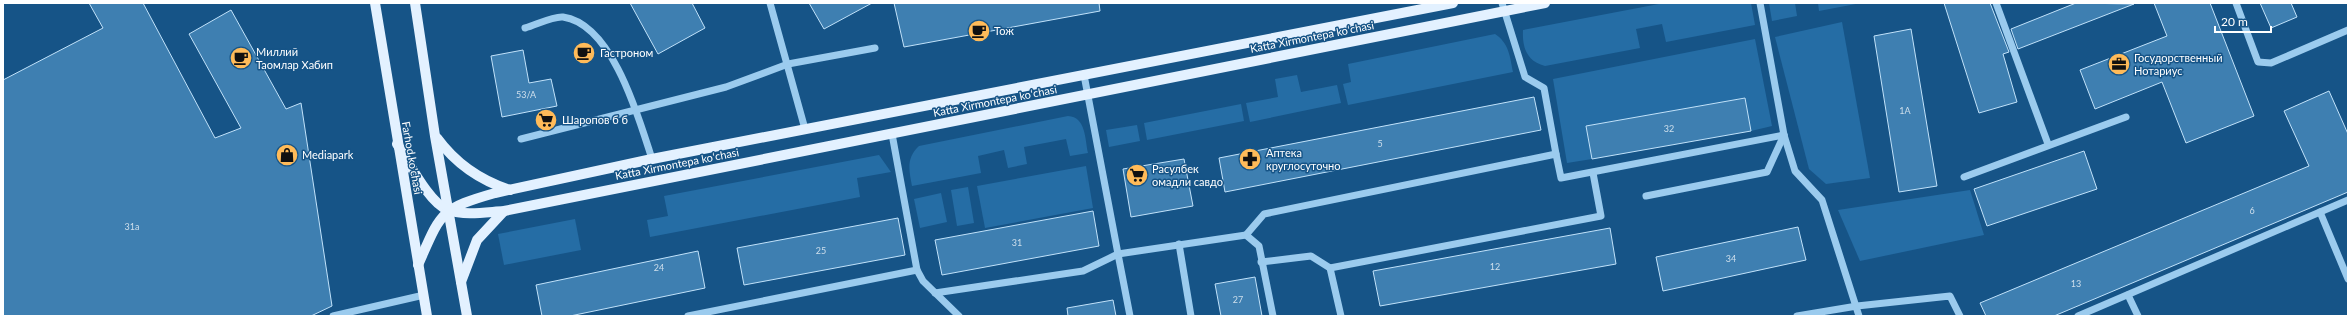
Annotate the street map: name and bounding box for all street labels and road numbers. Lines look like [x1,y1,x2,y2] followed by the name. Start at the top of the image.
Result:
[1249,18,1375,55] street label: Katta Xirmontepa koʻchasi
[932,82,1058,119] street label: Katta Xirmontepa koʻchasi
[400,120,425,196] street label: Farhod ko'chasi
[614,145,740,182] street label: Katta Xirmontepa koʻchasi

